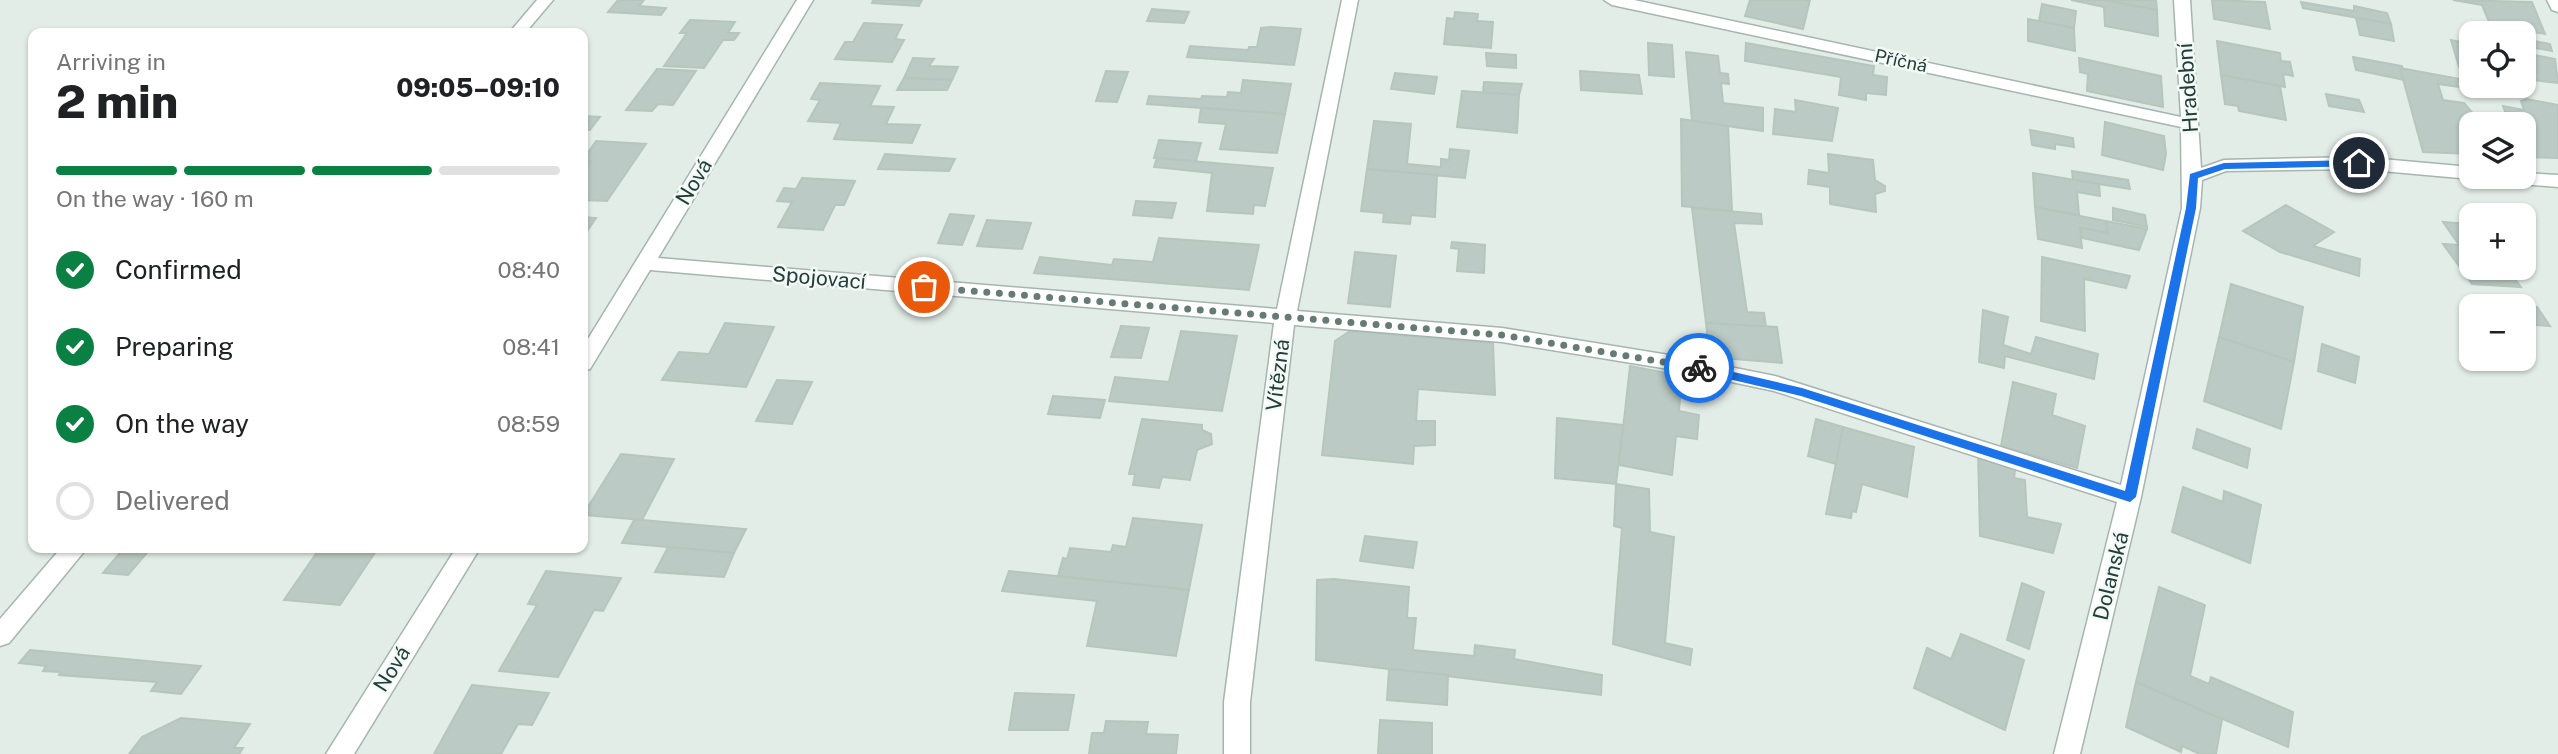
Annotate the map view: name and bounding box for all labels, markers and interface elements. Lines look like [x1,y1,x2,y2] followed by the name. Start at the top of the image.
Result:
[2459,21,2536,371] map controls
[2459,21,2536,98] button: locate
[2172,42,2203,134] street label: Hradební
[1873,45,1929,76] street label: Příčná
[56,48,166,75] text: Arriving in
[396,72,560,103] text: 09:05–09:10
[56,74,178,128] text: 2 min
[2459,112,2536,189] button: layers
[2329,133,2389,193] pin
[2340,144,2378,182] icon: home
[670,154,717,209] street label: Nová
[56,185,254,212] text: On the way · 160 m
[2459,203,2536,280] button: +
[56,251,94,289] icon: check
[115,254,242,285] text: Confirmed
[498,256,560,283] text: 08:40
[894,257,954,317] pin
[771,261,868,294] street label: Spojovací
[905,268,943,306] icon: bag
[2459,294,2536,371] button: −
[56,328,94,366] icon: check
[115,331,234,362] text: Preparing
[502,333,560,360] text: 08:41
[1664,333,1734,403] courier
[1261,338,1294,412] street label: Vítězná
[1680,349,1718,387] icon: bike
[56,405,94,443] icon: check
[115,408,249,439] text: On the way
[497,410,560,437] text: 08:59
[115,485,230,516] text: Delivered
[2087,529,2134,623] street label: Dolanská
[368,641,415,696] street label: Nová

